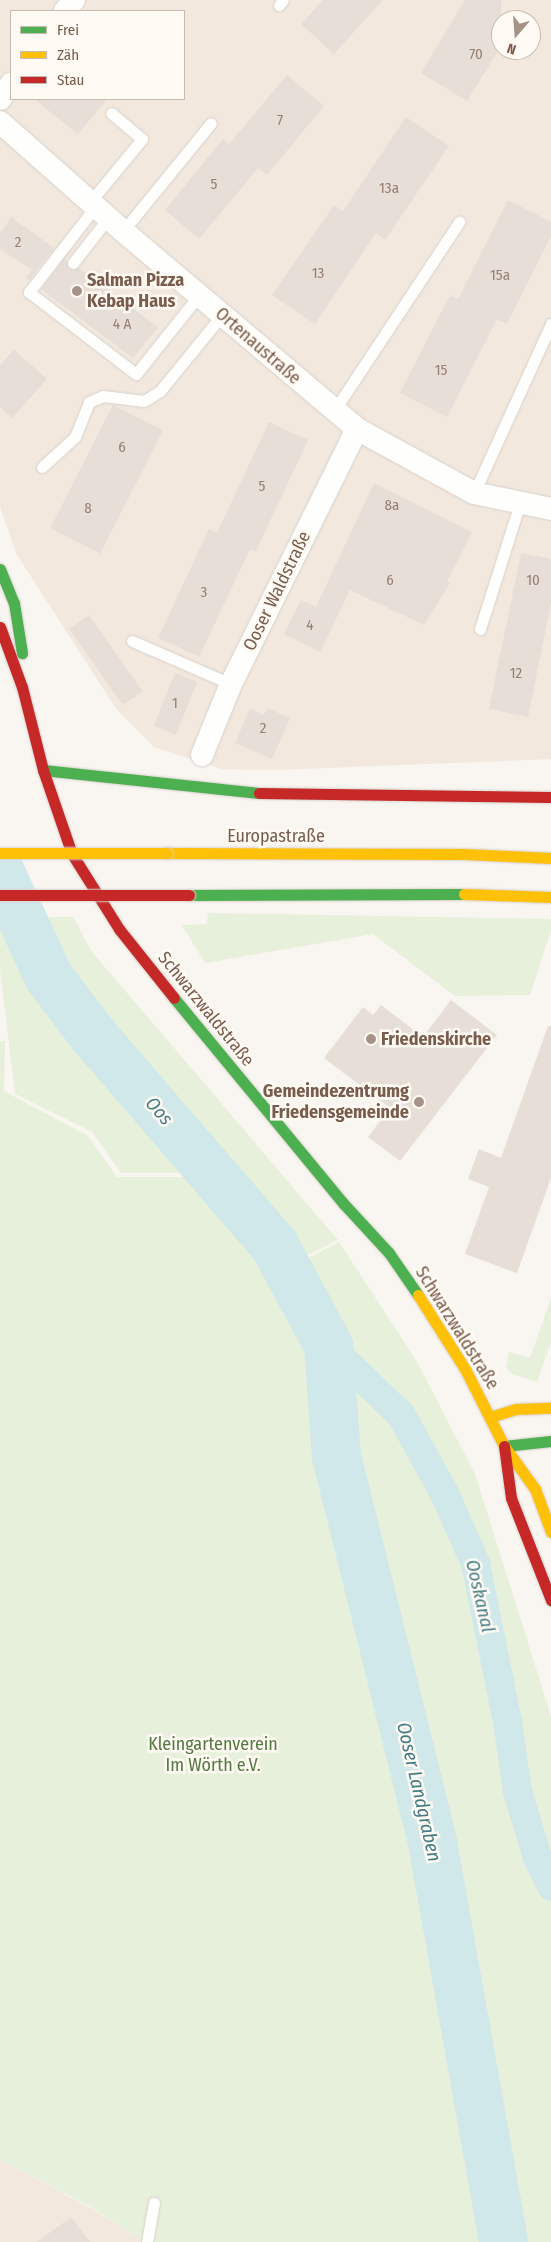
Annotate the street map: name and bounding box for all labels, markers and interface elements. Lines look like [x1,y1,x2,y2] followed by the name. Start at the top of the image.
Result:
[10,10,185,100] legend
[491,10,541,60] north arrow
[57,21,79,39] text: Frei
[505,39,518,58] text: N
[57,46,79,64] text: Zäh
[469,46,483,64] house number: 70
[57,71,84,89] text: Stau
[277,112,283,130] house number: 7
[211,176,217,194] house number: 5
[379,180,399,198] house number: 13a
[15,234,21,252] house number: 2
[312,265,324,283] house number: 13
[490,267,510,285] house number: 15a
[87,270,184,312] place label: Salman Pizza Kebap Haus
[71,285,83,297] marker: Salman Pizza Kebap Haus
[211,303,305,389] street label: Ortenaustraße
[113,316,131,334] house number: 4 A
[435,362,447,380] house number: 15
[118,439,126,457] house number: 6
[259,478,265,496] house number: 5
[385,497,399,515] house number: 8a
[84,500,92,518] house number: 8
[239,528,315,654] street label: Ooser Waldstraße
[386,572,394,590] house number: 6
[526,572,540,590] house number: 10
[201,584,207,602] house number: 3
[306,617,314,635] house number: 4
[510,665,522,683] house number: 12
[172,695,178,713] house number: 1
[260,720,266,738] house number: 2
[227,825,325,847] street label: Europastraße
[153,947,259,1071] street label: Schwarzwaldstraße
[381,1028,491,1050] place label: Friedenskirche
[365,1033,377,1045] marker: Friedenskirche
[263,1081,409,1124] place label: Gemeindezentrumg Friedensgemeinde
[141,1092,177,1130] water label: Oos
[413,1096,425,1108] marker: Gemeindezentrumg Friedensgemeinde
[411,1263,503,1393] street label: Schwarzwaldstraße
[461,1557,499,1635] water label: Ooskanal
[392,1720,446,1864] water label: Ooser Landgraben
[148,1734,278,1776] park label: Kleingartenverein Im Wörth e.V.

